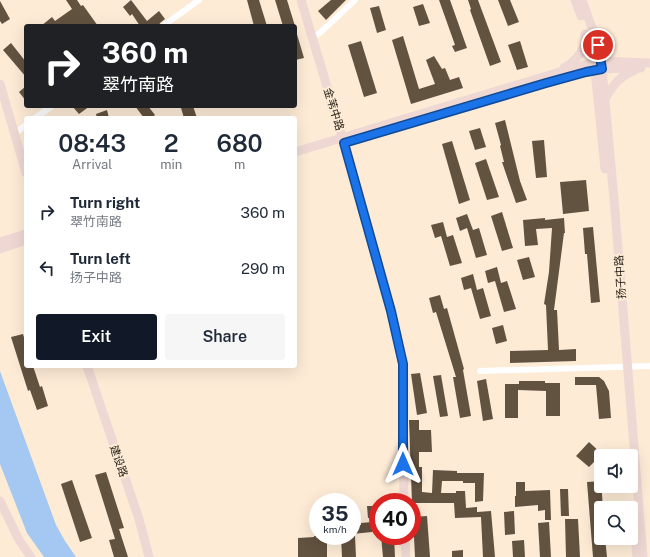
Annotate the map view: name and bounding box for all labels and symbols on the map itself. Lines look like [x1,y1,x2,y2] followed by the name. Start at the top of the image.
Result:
[581,28,615,62] pin
[322,86,346,132] street label: 金苇中路
[612,255,628,299] street label: 扬子中路
[108,443,130,479] street label: 建设路
[382,443,424,485] position arrow
[369,493,421,545] speed limit sign: 40

